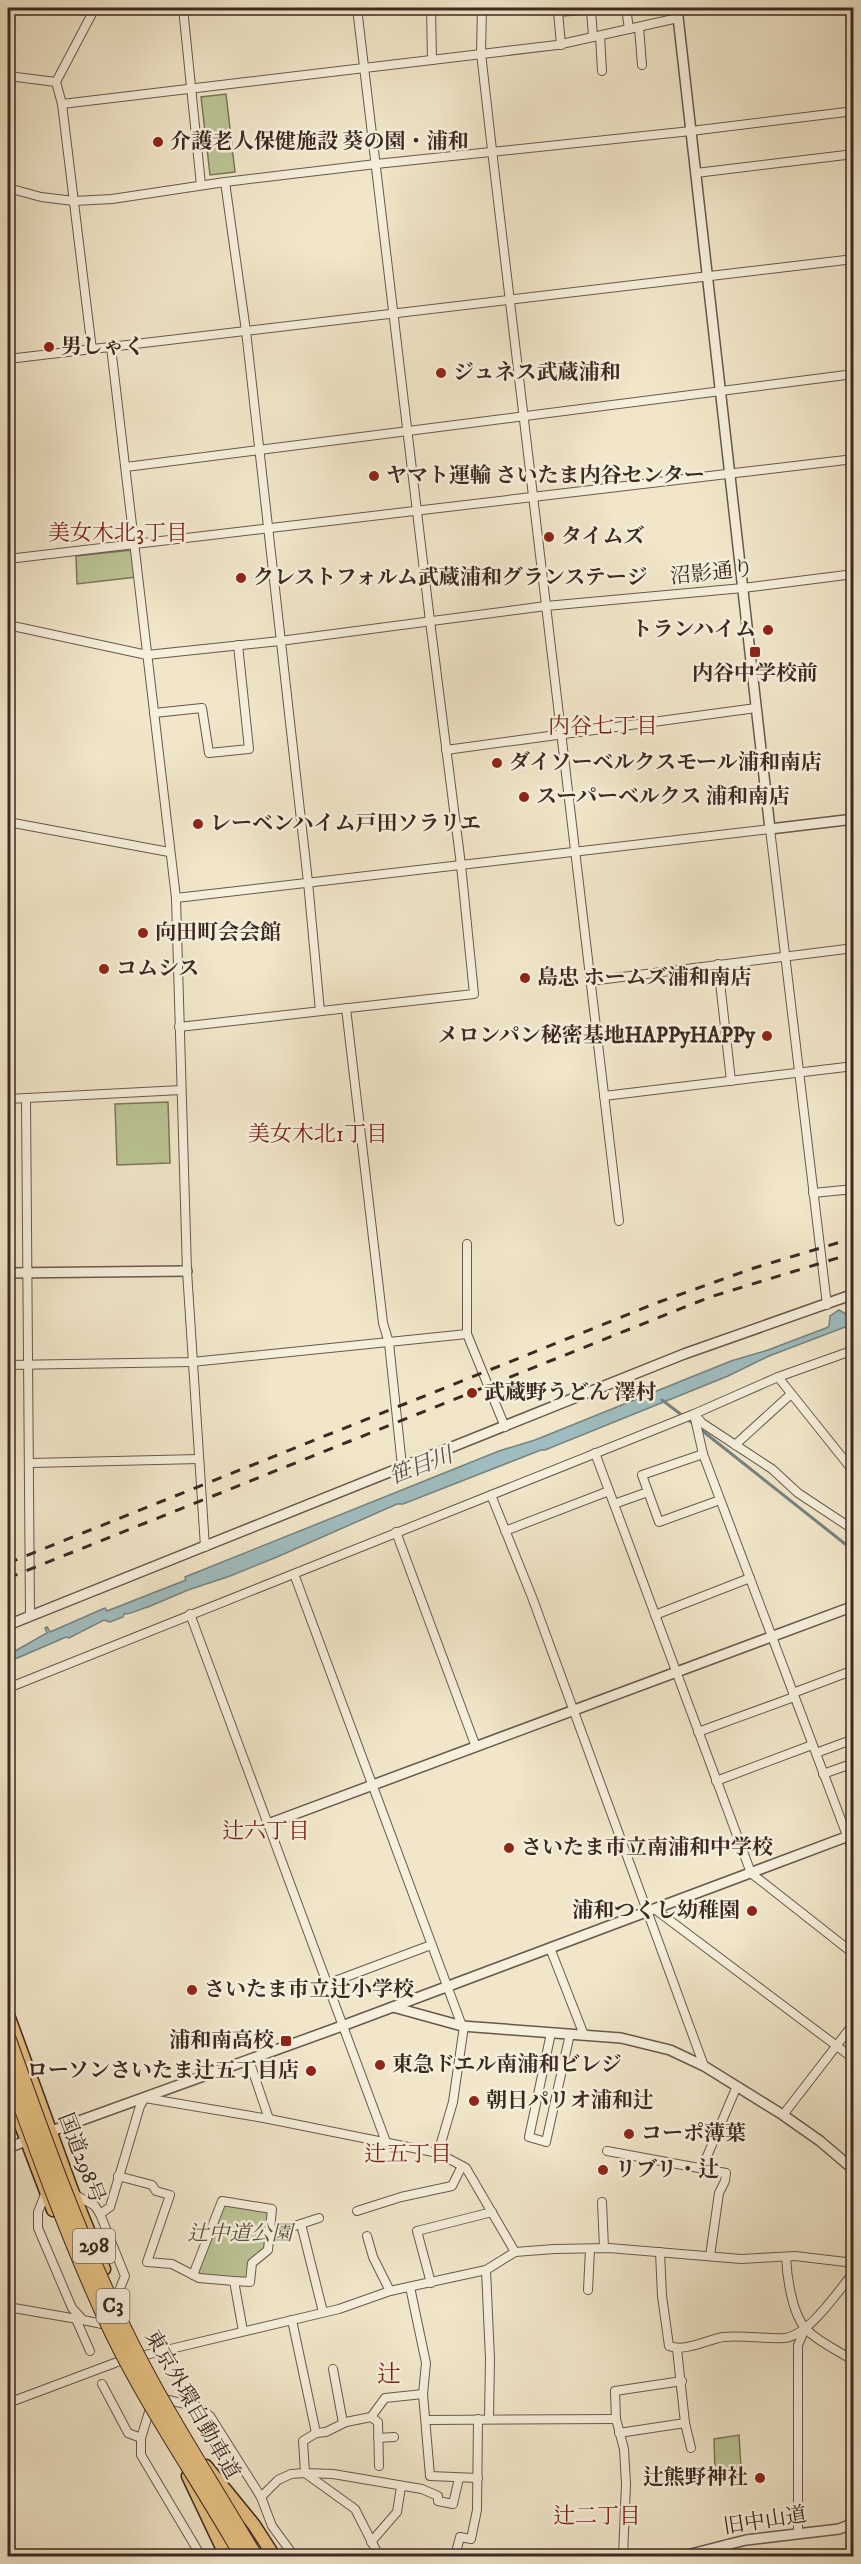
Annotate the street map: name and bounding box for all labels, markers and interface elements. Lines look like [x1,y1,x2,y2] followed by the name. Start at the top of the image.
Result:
[170,129,469,155] place label: 介護老人保健施設 葵の園・浦和
[151,135,165,149] marker: 介護老人保健施設 葵の園・浦和
[61,334,145,360] place label: 男しゃく
[42,340,56,354] marker: 男しゃく
[453,360,621,386] place label: ジュネス武蔵浦和
[434,366,448,380] marker: ジュネス武蔵浦和
[386,463,705,489] place label: ヤマト運輸 さいたま内谷センター
[367,469,381,483] marker: ヤマト運輸 さいたま内谷センター
[48,520,188,547] district label: 美女木北3丁目
[561,524,645,550] place label: タイムズ
[542,530,556,544] marker: タイムズ
[669,556,755,590] street label: 沼影通り
[253,565,647,591] place label: クレストフォルム武蔵浦和グランステージ
[234,571,248,585] marker: クレストフォルム武蔵浦和グランステージ
[631,617,756,643] place label: トランハイム
[761,623,775,637] marker: トランハイム
[748,645,762,659] marker: 内谷中学校前
[692,661,818,687] place label: 内谷中学校前
[548,713,658,740] district label: 内谷七丁目
[509,750,822,776] place label: ダイソーベルクスモール浦和南店
[490,756,504,770] marker: ダイソーベルクスモール浦和南店
[536,784,790,810] place label: スーパーベルクス 浦和南店
[517,790,531,804] marker: スーパーベルクス 浦和南店
[210,811,481,837] place label: レーベンハイム戸田ソラリエ
[191,817,205,831] marker: レーベンハイム戸田ソラリエ
[155,920,281,946] place label: 向田町会会館
[136,926,150,940] marker: 向田町会会館
[116,956,199,982] place label: コムシス
[97,962,111,976] marker: コムシス
[537,965,752,991] place label: 島忠 ホームズ浦和南店
[518,971,532,985] marker: 島忠 ホームズ浦和南店
[437,1023,756,1049] place label: メロンパン秘密基地HAPPyHAPPy
[760,1029,774,1043] marker: メロンパン秘密基地HAPPyHAPPy
[248,1121,388,1148] district label: 美女木北1丁目
[484,1380,657,1406] place label: 武蔵野うどん 澤村
[465,1386,479,1400] marker: 武蔵野うどん 澤村
[385,1441,459,1490] water label: 笹目川
[222,1818,310,1845] district label: 辻六丁目
[521,1835,773,1861] place label: さいたま市立南浦和中学校
[502,1841,516,1855] marker: さいたま市立南浦和中学校
[572,1898,740,1924] place label: 浦和つくし幼稚園
[745,1904,759,1918] marker: 浦和つくし幼稚園
[204,1977,414,2003] place label: さいたま市立辻小学校
[185,1983,199,1997] marker: さいたま市立辻小学校
[169,2028,274,2054] place label: 浦和南高校
[279,2034,293,2048] marker: 浦和南高校
[392,2052,622,2078] place label: 東急ドエル南浦和ビレジ
[27,2058,299,2084] place label: ローソンさいたま辻五丁目店
[373,2058,387,2072] marker: 東急ドエル南浦和ビレジ
[304,2064,318,2078] marker: ローソンさいたま辻五丁目店
[486,2088,654,2114] place label: 朝日パリオ浦和辻
[467,2094,481,2108] marker: 朝日パリオ浦和辻
[52,2109,110,2207] street label: 国道298号
[641,2121,746,2147] place label: コーポ薄葉
[622,2127,636,2141] marker: コーポ薄葉
[364,2141,452,2168] district label: 辻五丁目
[615,2157,719,2183] place label: リブリ・辻
[596,2163,610,2177] marker: リブリ・辻
[188,2221,295,2247] park label: 辻中道公園
[73,2229,115,2263] road number: 298
[96,2289,130,2323] road number: C3
[139,2326,245,2484] street label: 東京外環自動車道
[377,2360,401,2390] district label: 辻
[643,2465,748,2491] place label: 辻熊野神社
[753,2471,767,2485] marker: 辻熊野神社
[721,2502,809,2540] street label: 旧中山道
[553,2503,641,2530] district label: 辻二丁目

